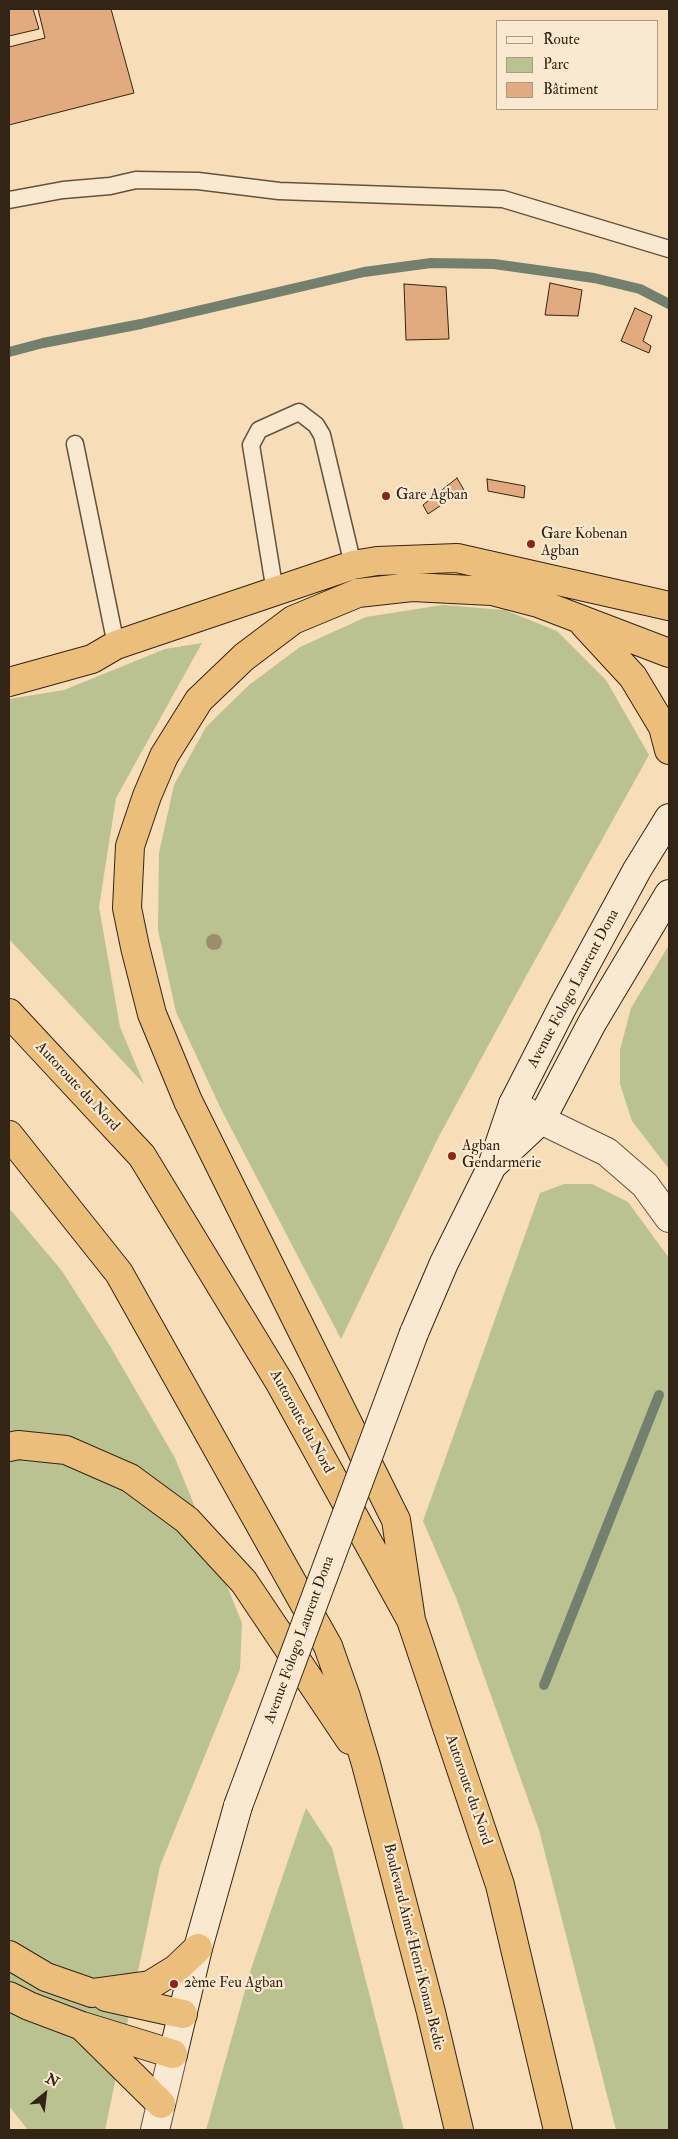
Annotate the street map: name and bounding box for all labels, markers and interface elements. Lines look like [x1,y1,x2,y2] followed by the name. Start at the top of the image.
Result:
[496,20,658,110] legend
[543,30,580,49] text: Route
[543,55,569,74] text: Parc
[543,80,598,99] text: Bâtiment
[396,487,468,505] place label: Gare Agban
[380,490,392,502] marker: Gare Agban
[541,526,627,561] place label: Gare Kobenan Agban
[525,538,537,550] marker: Gare Kobenan Agban
[524,907,624,1071] street label: Avenue Fologo Laurent Dona
[31,1039,123,1135] street label: Autoroute du Nord
[462,1138,541,1173] place label: Agban Gendarmerie
[446,1150,458,1162] marker: Agban Gendarmerie
[265,1367,337,1477] street label: Autoroute du Nord
[261,1554,339,1726] street label: Avenue Fologo Laurent Dona
[441,1732,495,1848] street label: Autoroute du Nord
[379,1842,447,2052] street label: Boulevard Aimé Henri Konan Bedie
[184,1975,283,1993] place label: 2ème Feu Agban
[168,1978,180,1990] marker: 2ème Feu Agban
[20,2069,70,2119] north arrow
[43,2070,62,2091] text: N

